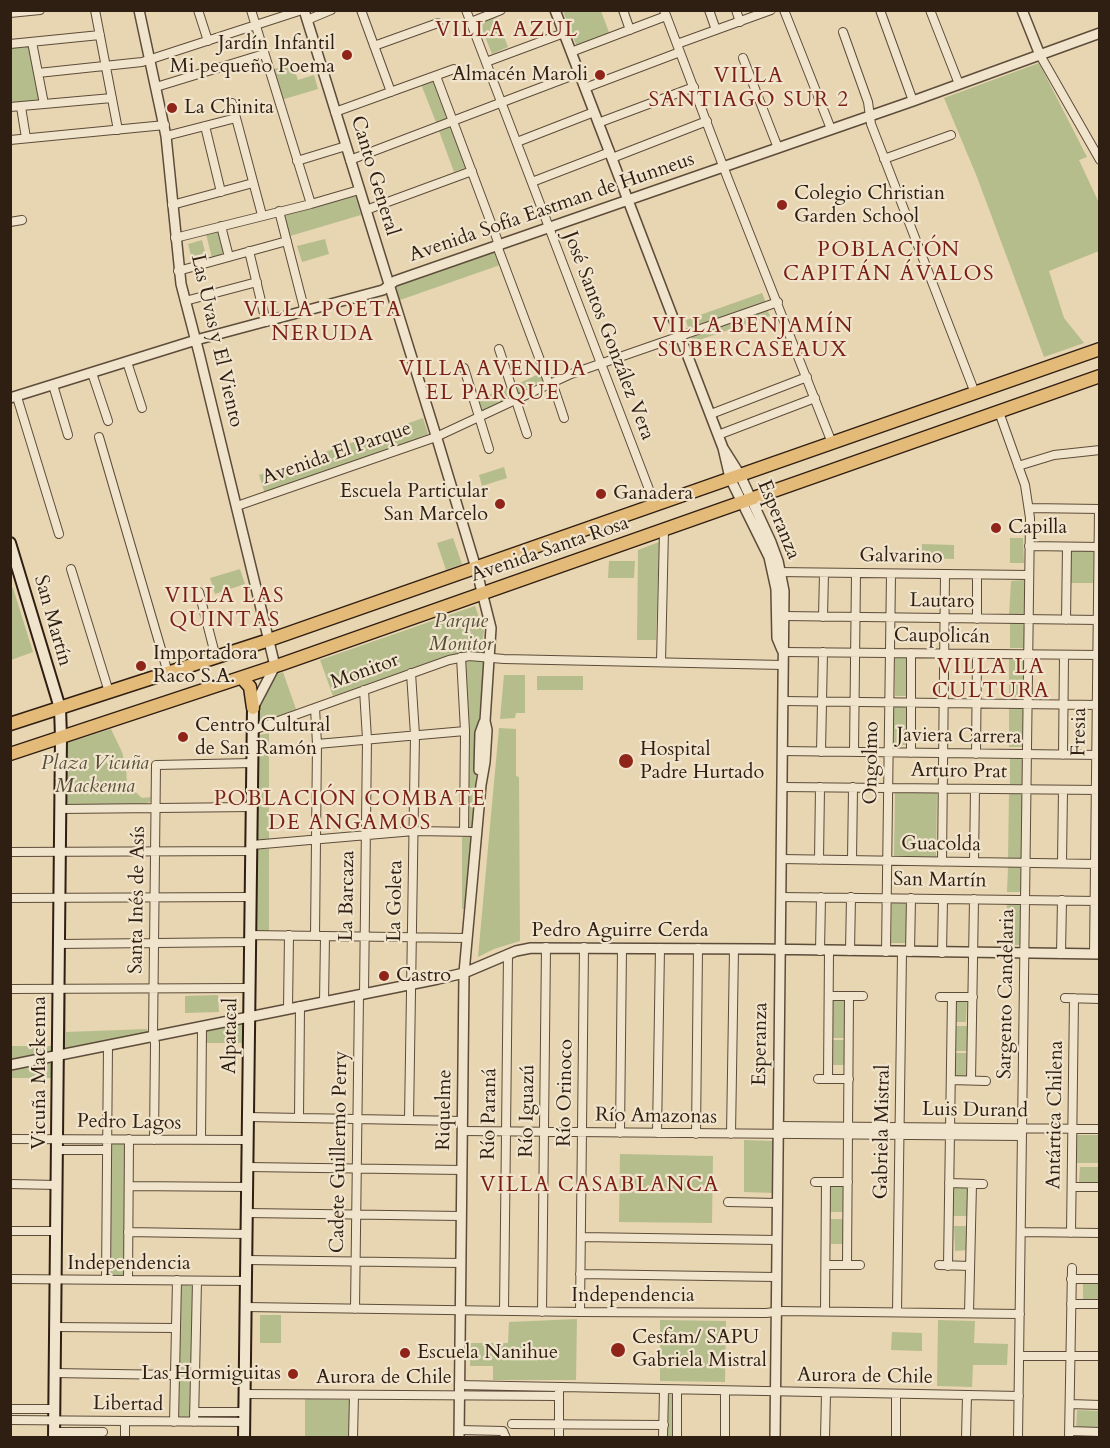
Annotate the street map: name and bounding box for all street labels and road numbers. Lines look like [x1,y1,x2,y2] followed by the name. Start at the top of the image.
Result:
[344,113,404,239] street label: Canto General
[406,148,698,268] street label: Avenida Sofía Eastman de Hunneus
[557,228,659,444] street label: José Santos González Vera
[184,252,248,430] street label: Las Uvas y El Viento
[259,417,415,491] street label: Avenida El Parque
[751,477,805,563] street label: Esperanza
[468,512,632,588] street label: Avenida Santa Rosa
[859,544,943,570] street label: Galvarino
[28,573,76,669] street label: San Martín
[909,589,975,615] street label: Lautaro
[894,624,990,650] street label: Caupolicán
[328,649,402,695] street label: Monitor
[1068,707,1092,757] street label: Fresia
[859,721,885,805] street label: Ongolmo
[896,724,1022,750] street label: Javiera Carrera
[911,759,1007,785] street label: Arturo Prat
[125,826,151,974] street label: Santa Inés de Asís
[901,832,981,858] street label: Guacolda
[335,850,361,942] street label: La Barcaza
[383,860,409,942] street label: La Goleta
[893,868,987,894] street label: San Martín
[994,909,1020,1079] street label: Sargento Candelaria
[531,919,709,943] street label: Pedro Aguirre Cerda
[28,996,52,1150] street label: Vicuña Mackenna
[218,998,244,1074] street label: Alpatacal
[748,1002,774,1086] street label: Esperanza
[553,1039,579,1147] street label: Río Orinoco
[1043,1040,1069,1190] street label: Antártica Chilena
[326,1051,354,1253] street label: Cadete Guillermo Perry
[515,1064,541,1158] street label: Río Iguazú
[870,1064,896,1200] street label: Gabriela Mistral
[477,1068,503,1160] street label: Río Paraná
[432,1069,458,1151] street label: Riquelme
[922,1098,1028,1124] street label: Luis Durand
[595,1104,717,1130] street label: Río Amazonas
[77,1110,181,1136] street label: Pedro Lagos
[67,1252,191,1276] street label: Independencia
[571,1284,695,1308] street label: Independencia
[797,1364,933,1390] street label: Aurora de Chile
[316,1366,452,1390] street label: Aurora de Chile
[93,1392,163,1418] street label: Libertad

